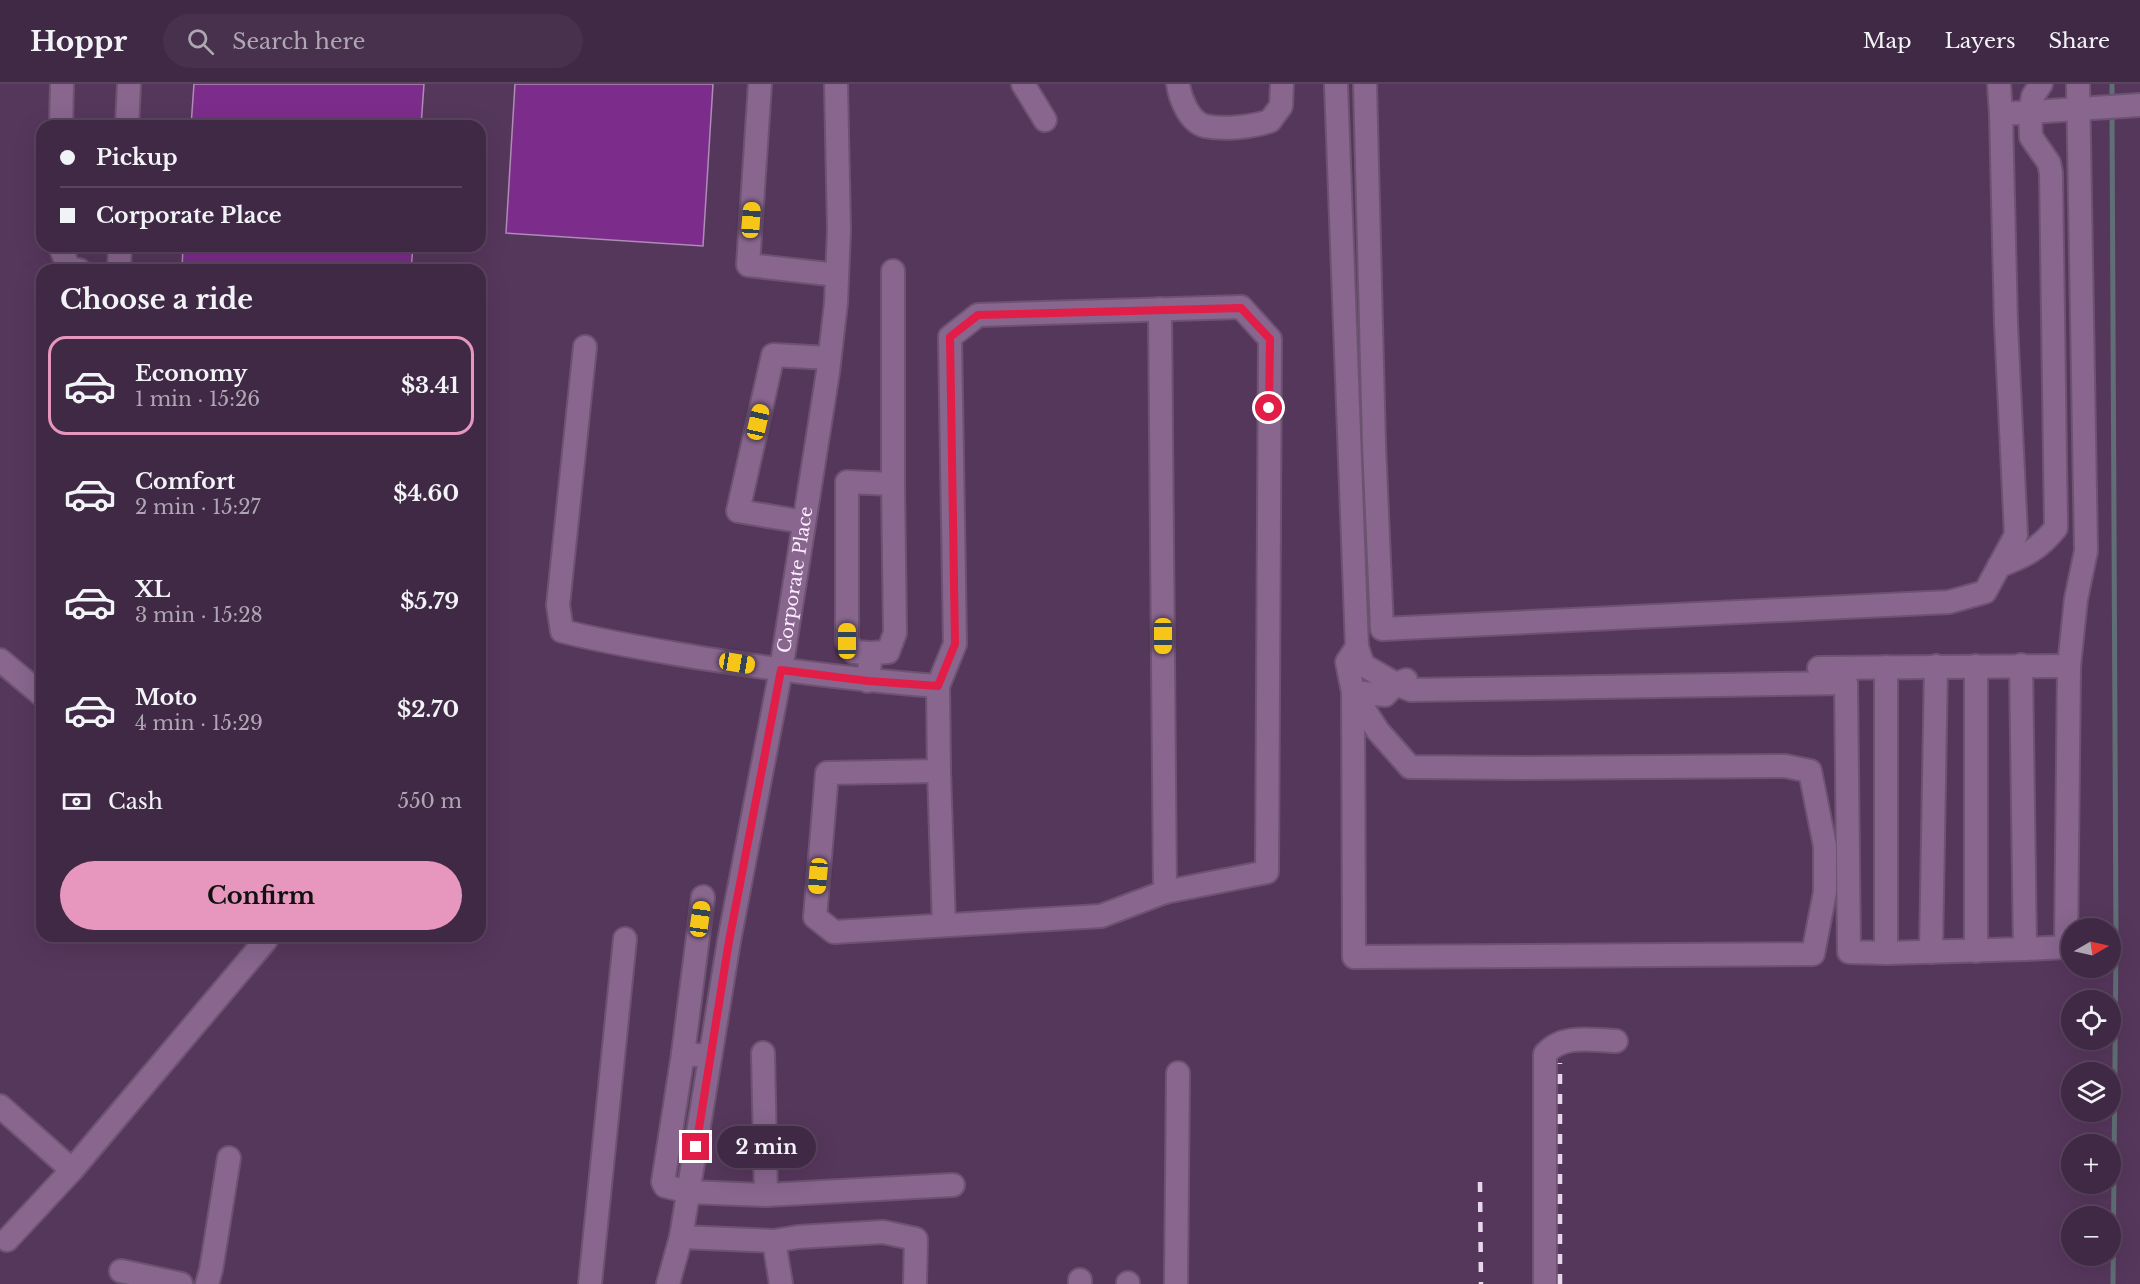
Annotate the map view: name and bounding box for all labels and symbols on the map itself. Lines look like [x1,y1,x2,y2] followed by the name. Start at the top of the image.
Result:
[741,201,761,239] car
[1255,394,1282,421] route start
[745,402,771,442] car
[773,505,818,654] street label: Corporate Place
[1154,618,1172,654] car
[838,623,856,659] car
[718,651,756,675] car
[807,857,829,895] car
[689,900,711,938] car
[2061,918,2121,978] north arrow
[717,1126,816,1168] callout: 2 min
[682,1133,709,1160] route end

